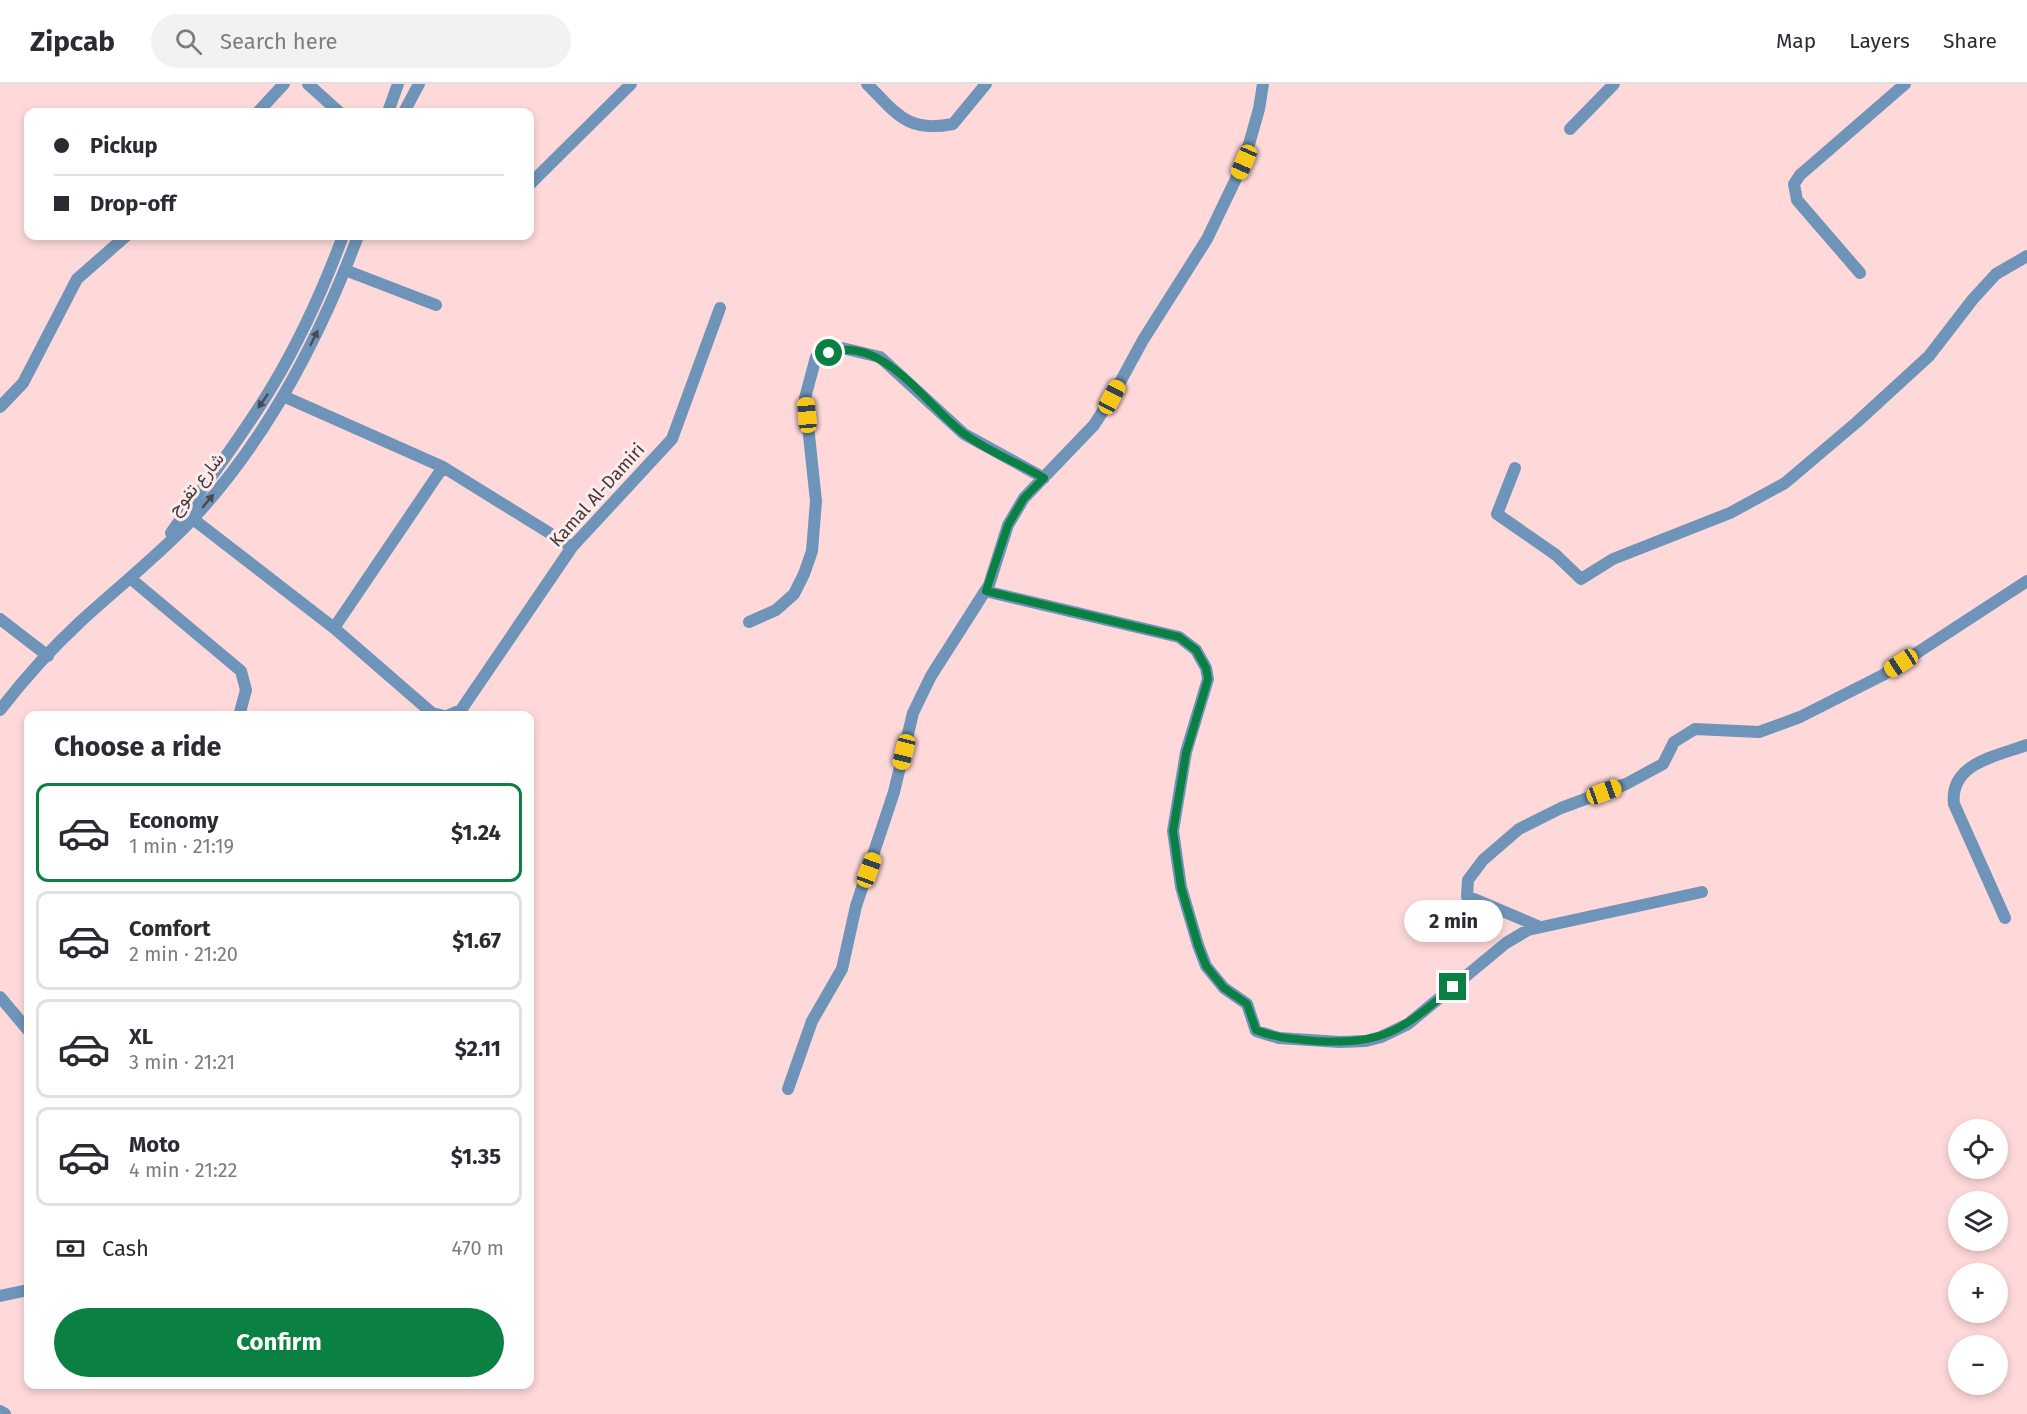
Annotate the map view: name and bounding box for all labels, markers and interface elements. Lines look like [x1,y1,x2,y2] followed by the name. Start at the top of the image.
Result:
[151,14,571,68] search box
[30,25,115,58] text: Zipcab
[172,25,205,58] icon: search
[220,28,338,55] text: Search here
[1776,28,1816,54] text: Map
[1849,28,1910,54] text: Layers
[1943,28,1997,54] text: Share
[90,132,158,159] text: Pickup
[1228,142,1260,182] car
[90,190,176,217] text: Drop-off
[309,329,319,346] one-way arrow
[815,339,842,366] route start
[1096,377,1128,417] car
[258,393,269,409] one-way arrow
[796,396,818,434] car
[545,439,649,551] street label: Kamal Al-Damiri
[163,448,229,521] street label: شارع تفوح
[201,493,213,508] one-way arrow
[1881,646,1921,680] car
[54,731,221,763] text: Choose a ride
[891,732,917,772] car
[1584,777,1624,807] car
[57,806,111,860] icon: car
[129,807,218,834] text: Economy
[451,819,501,846] text: $1.24
[129,834,234,858] text: 1 min · 21:19
[854,850,884,890] car
[1404,900,1502,942] callout: 2 min
[1429,909,1478,933] text: 2 min
[57,914,111,968] icon: car
[129,915,210,942] text: Comfort
[452,927,501,954] text: $1.67
[129,942,238,966] text: 2 min · 21:20
[1439,973,1466,1000] route end
[57,1022,111,1076] icon: car
[129,1023,153,1050] text: XL
[455,1035,501,1062] text: $2.11
[129,1050,235,1074] text: 3 min · 21:21
[1948,1119,2008,1395] map controls
[1948,1119,2008,1179] button: locate
[57,1130,111,1184] icon: car
[129,1131,180,1158] text: Moto
[451,1143,501,1170] text: $1.35
[129,1158,238,1182] text: 4 min · 21:22
[1948,1191,2008,1251] button: layers
[54,1232,87,1265] icon: cash
[102,1235,149,1262] text: Cash
[452,1236,504,1260] text: 470 m
[1948,1263,2008,1323] button: +
[54,1308,504,1377] button: Confirm
[1948,1335,2008,1395] button: −

